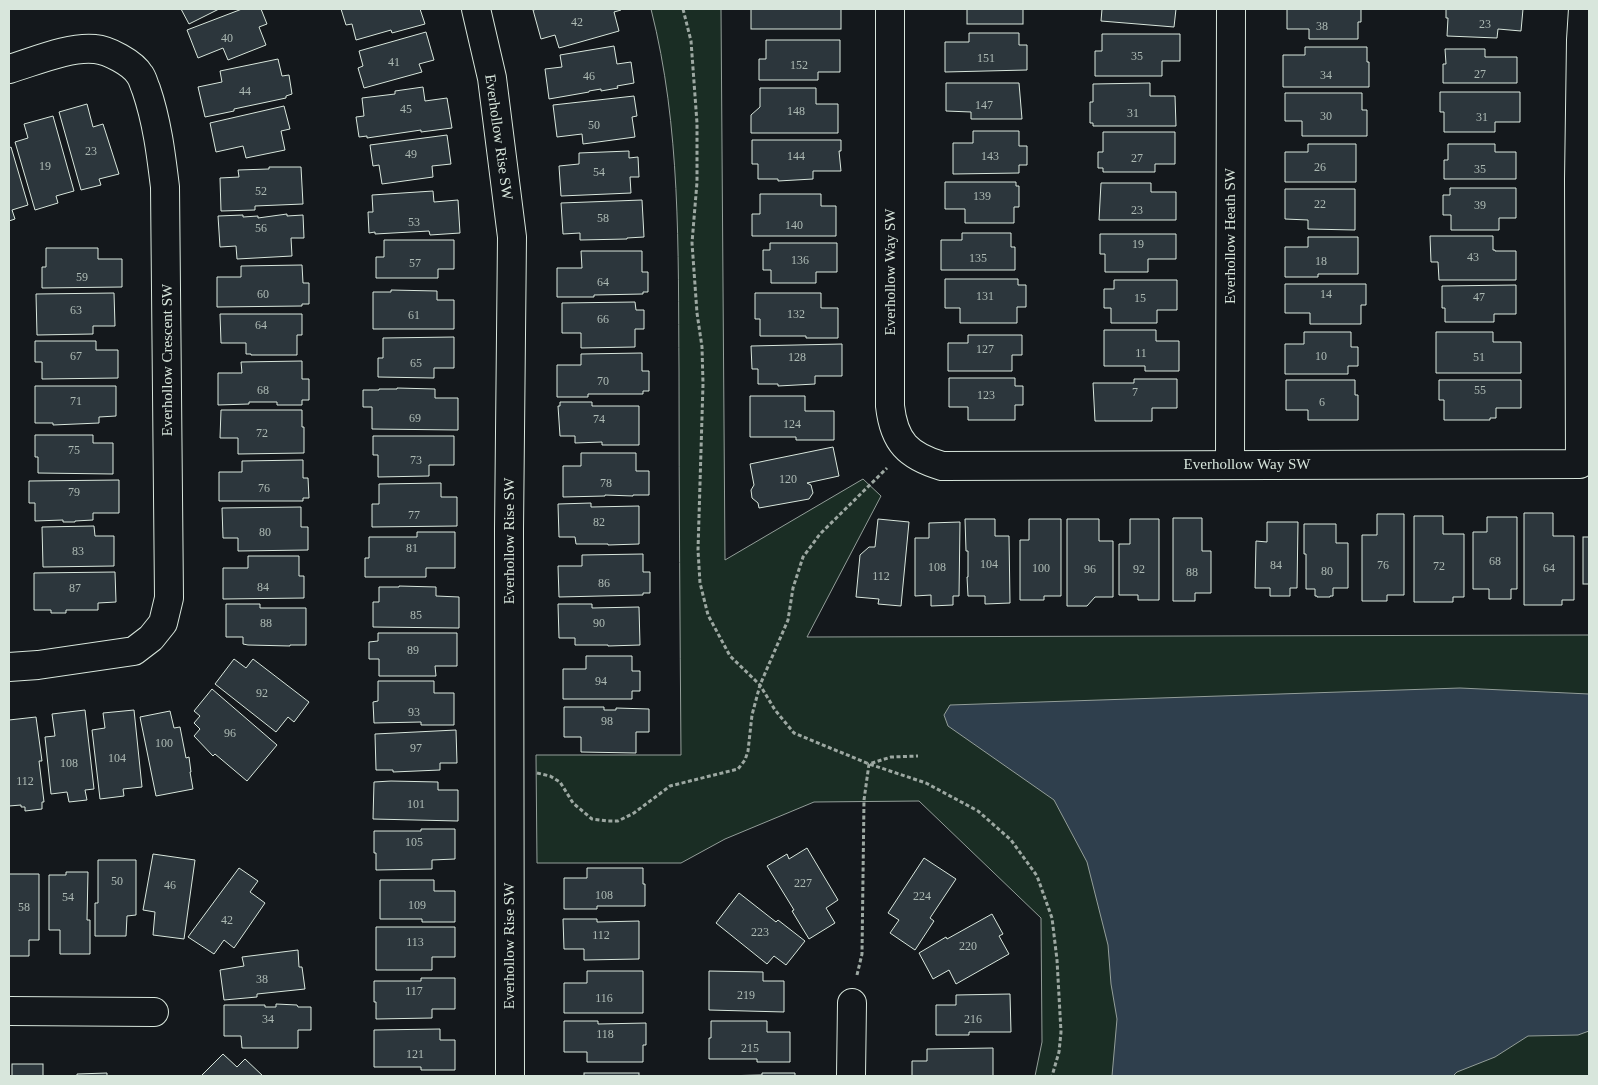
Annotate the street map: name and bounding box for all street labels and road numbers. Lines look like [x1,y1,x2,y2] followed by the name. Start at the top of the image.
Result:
[482,73,516,202] street label: Everhollow Rise SW
[1222,167,1238,304] street label: Everhollow Heath SW
[882,208,898,335] street label: Everhollow Way SW
[159,283,175,436] street label: Everhollow Crescent SW
[1184,456,1311,472] street label: Everhollow Way SW
[501,477,517,604] street label: Everhollow Rise SW
[501,882,517,1009] street label: Everhollow Rise SW

